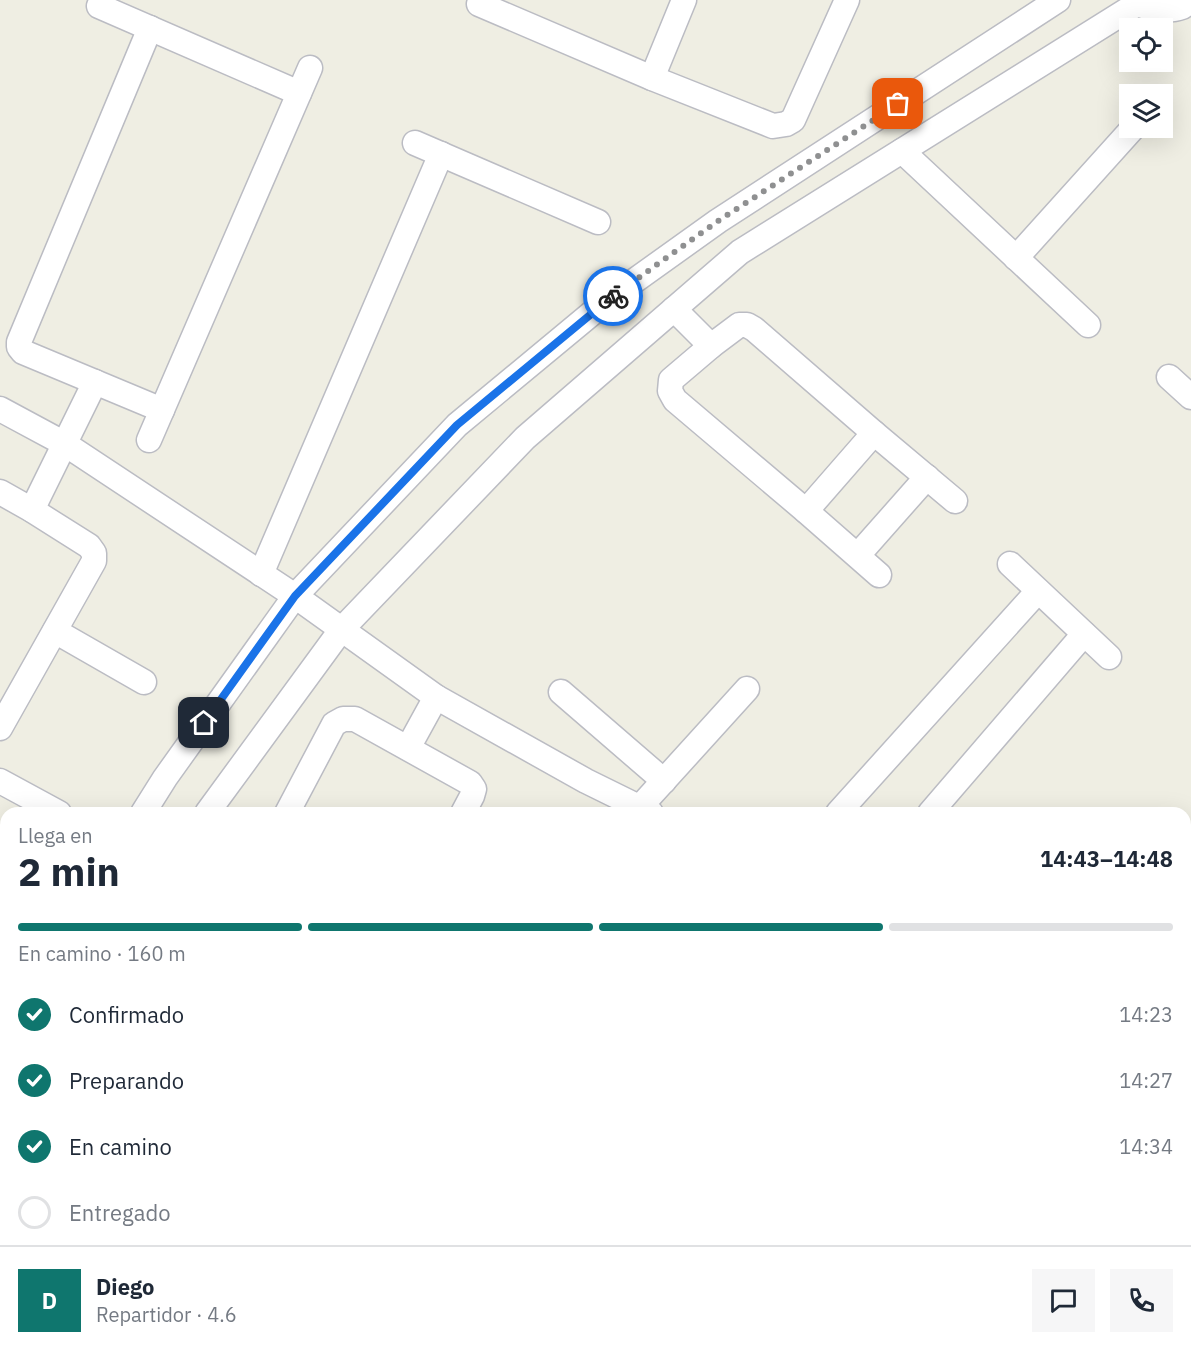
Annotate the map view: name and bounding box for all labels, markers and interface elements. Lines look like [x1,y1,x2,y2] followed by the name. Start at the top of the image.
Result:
[1119,18,1173,138] map controls
[1119,18,1173,72] button: locate
[872,78,923,129] pin
[1119,84,1173,138] button: layers
[881,87,914,120] icon: bag
[583,266,643,326] courier
[597,280,630,313] icon: bike
[178,697,229,748] pin
[187,706,220,739] icon: home
[18,822,93,849] text: Llega en
[1040,844,1173,873] text: 14:43–14:48
[18,846,120,897] text: 2 min
[18,940,186,967] text: En camino · 160 m
[18,998,51,1031] icon: check
[69,1000,184,1029] text: Confirmado
[1119,1001,1173,1028] text: 14:23
[18,1064,51,1097] icon: check
[69,1066,184,1095] text: Preparando
[1119,1067,1173,1094] text: 14:27
[18,1130,51,1163] icon: check
[69,1132,172,1161] text: En camino
[1119,1133,1173,1160] text: 14:34
[69,1198,170,1227] text: Entregado
[1032,1269,1095,1332] button: chat
[1110,1269,1173,1332] button: phone
[96,1272,154,1301] text: Diego
[42,1286,57,1315] text: D
[96,1301,237,1328] text: Repartidor · 4.6

